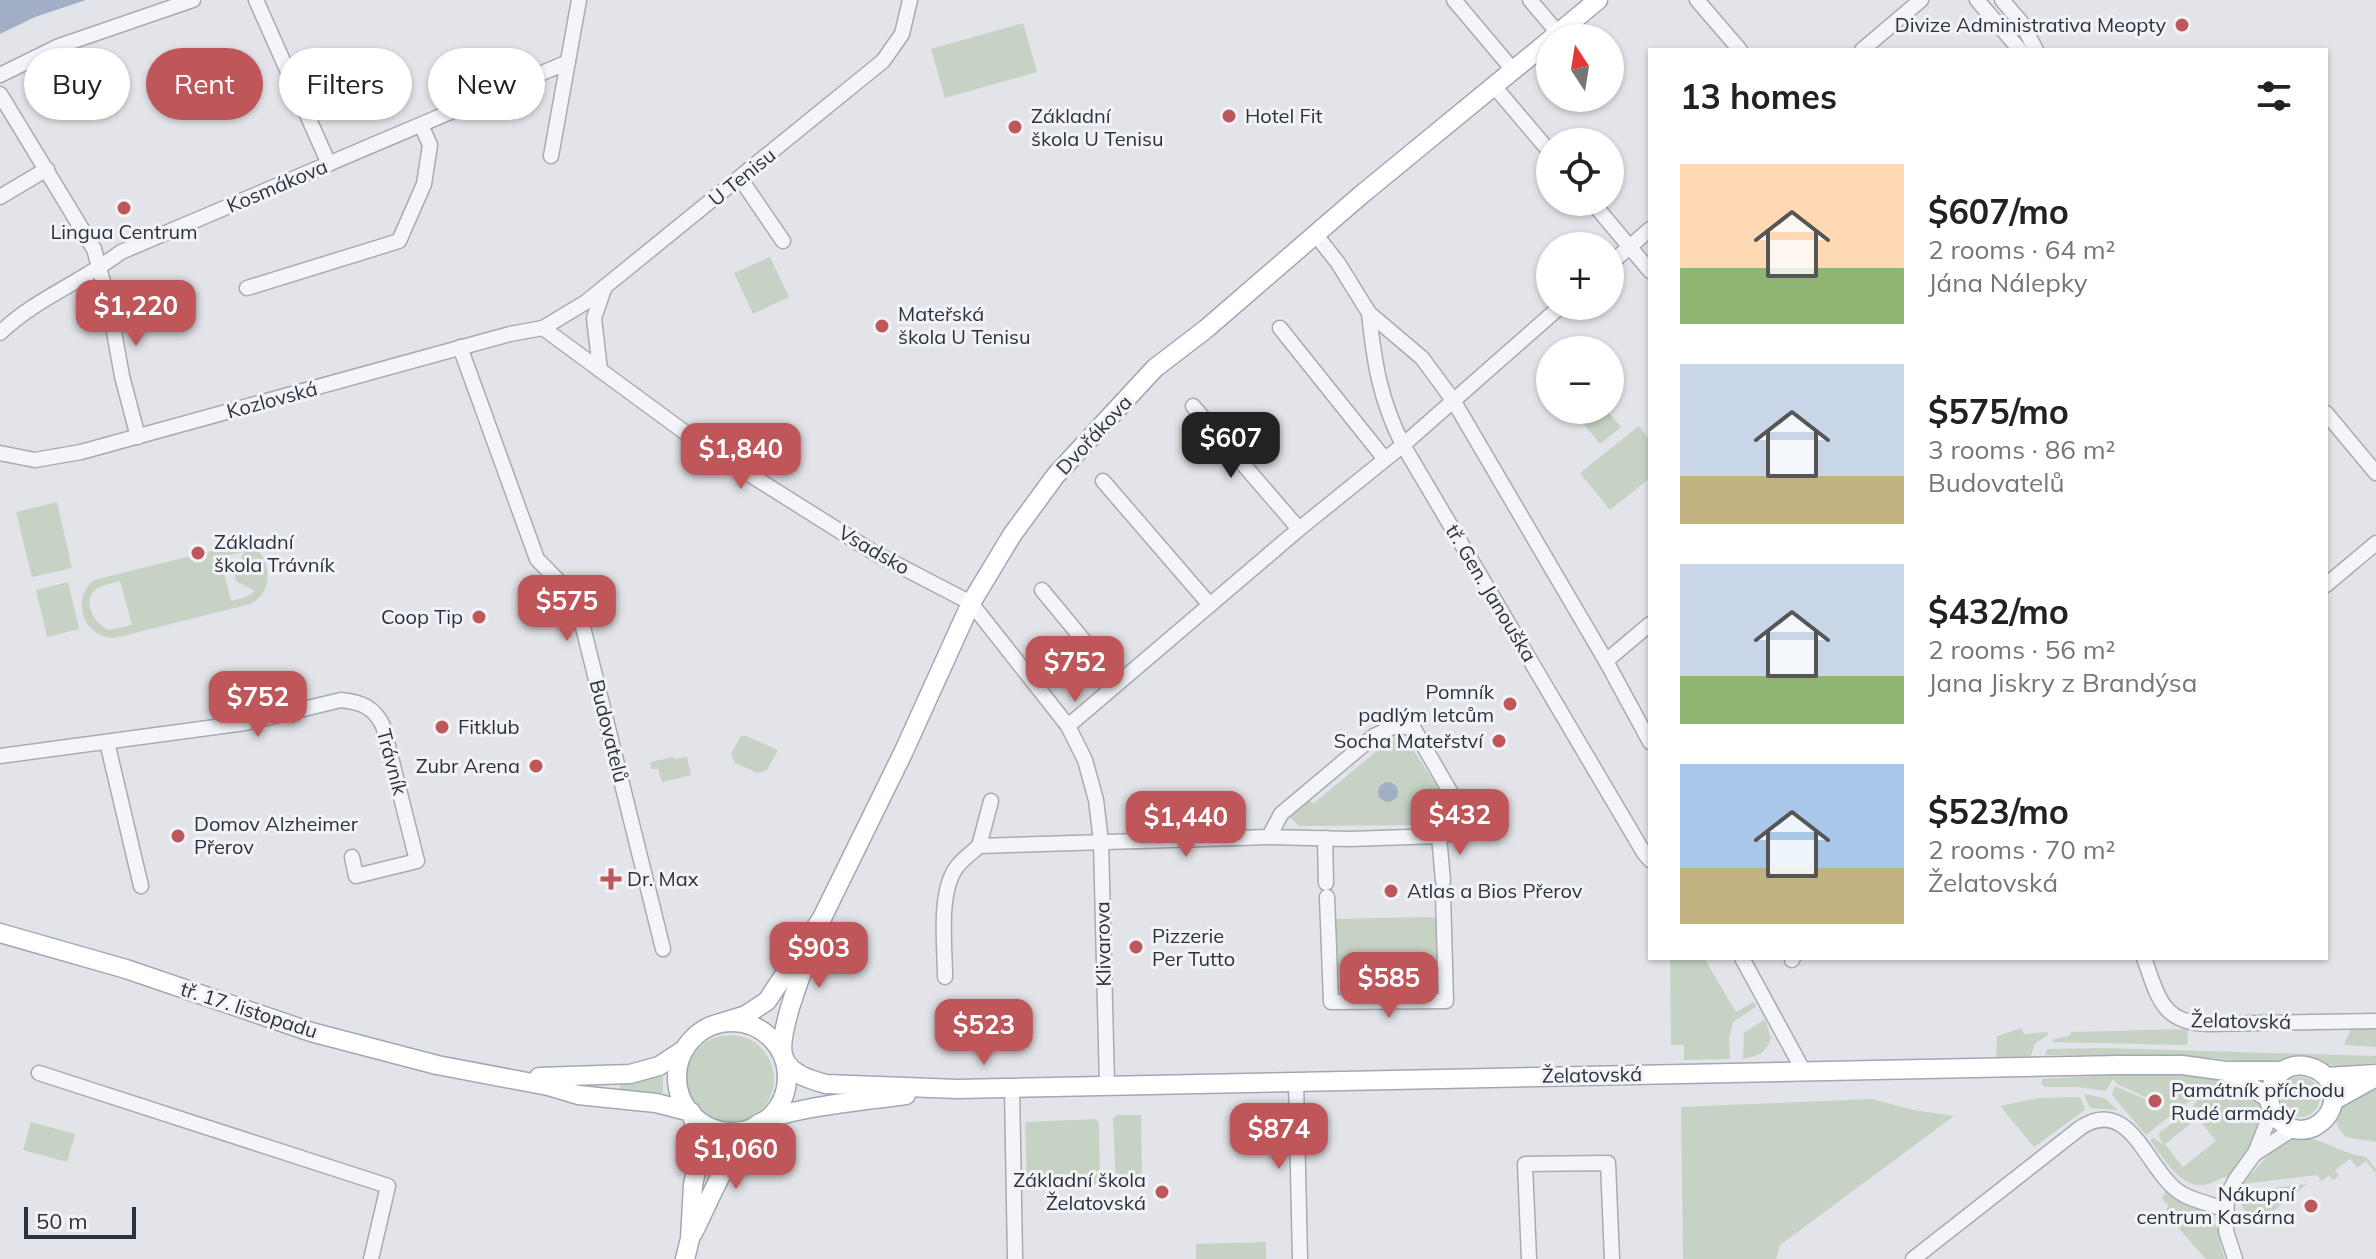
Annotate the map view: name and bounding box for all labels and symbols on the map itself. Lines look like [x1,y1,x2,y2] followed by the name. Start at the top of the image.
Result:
[1895,12,2166,37] place label: Divize Administrativa Meopty
[2173,16,2191,34] marker: Divize Administrativa Meopty
[1536,24,1624,112] north arrow
[1031,103,1164,151] place label: Základní škola U Tenisu
[1245,103,1322,128] place label: Hotel Fit
[1220,107,1238,125] marker: Hotel Fit
[1006,118,1024,136] marker: Základní škola U Tenisu
[703,142,780,211] street label: U Tenisu
[223,153,331,218] street label: Kosmákova
[115,199,133,217] marker: Lingua Centrum
[50,219,198,244] place label: Lingua Centrum
[71,280,201,348] pin: $1,220
[898,301,1031,349] place label: Mateřská škola U Tenisu
[873,317,891,335] marker: Mateřská škola U Tenisu
[224,375,320,424] street label: Kozlovská
[1050,390,1137,480] street label: Dvořákova
[1184,412,1278,480] pin: $607
[676,423,806,491] pin: $1,840
[834,519,914,580] street label: Vsadsko
[1441,519,1542,666] street label: tř. Gen. Janouška
[214,529,335,577] place label: Základní škola Trávník
[189,544,207,562] marker: Základní škola Trávník
[520,575,614,643] pin: $575
[381,604,463,629] place label: Coop Tip
[470,608,488,626] marker: Coop Tip
[1028,636,1122,704] pin: $752
[211,671,305,739] pin: $752
[585,677,634,785] street label: Budovatelů
[1358,679,1495,727] place label: Pomník padlým letcům
[1501,695,1519,713] marker: Pomník padlým letcům
[458,714,520,739] place label: Fitklub
[433,718,451,736] marker: Fitklub
[372,726,413,798] street label: Trávník
[1334,728,1484,753] place label: Socha Mateřství
[1490,732,1508,750] marker: Socha Mateřství
[416,753,520,778] place label: Zubr Arena
[527,757,545,775] marker: Zubr Arena
[1413,789,1507,857] pin: $432
[1121,791,1251,859] pin: $1,440
[194,811,359,859] place label: Domov Alzheimer Přerov
[169,827,187,845] marker: Domov Alzheimer Přerov
[627,866,699,891] place label: Dr. Max
[602,870,620,888] marker: Dr. Max
[1407,878,1583,903] place label: Atlas a Bios Přerov
[1382,882,1400,900] marker: Atlas a Bios Přerov
[1089,901,1116,987] street label: Klivarova
[772,922,866,990] pin: $903
[1152,923,1235,971] place label: Pizzerie Per Tutto
[1127,938,1145,956] marker: Pizzerie Per Tutto
[1342,952,1436,1020] pin: $585
[177,976,321,1043] street label: tř. 17. listopadu
[937,999,1031,1067] pin: $523
[2191,1007,2291,1034] street label: Želatovská
[1542,1061,1642,1088] street label: Želatovská
[2171,1077,2345,1125] place label: Památník příchodu Rudé armády
[2146,1092,2164,1110] marker: Památník příchodu Rudé armády
[1232,1103,1326,1171] pin: $874
[671,1123,801,1191] pin: $1,060
[1013,1167,1146,1215] place label: Základní škola Želatovská
[2137,1181,2296,1229] place label: Nákupní centrum Kasárna
[1153,1183,1171,1201] marker: Základní škola Želatovská
[2302,1197,2320,1215] marker: Nákupní centrum Kasárna
[24,1203,136,1239] scale bar

